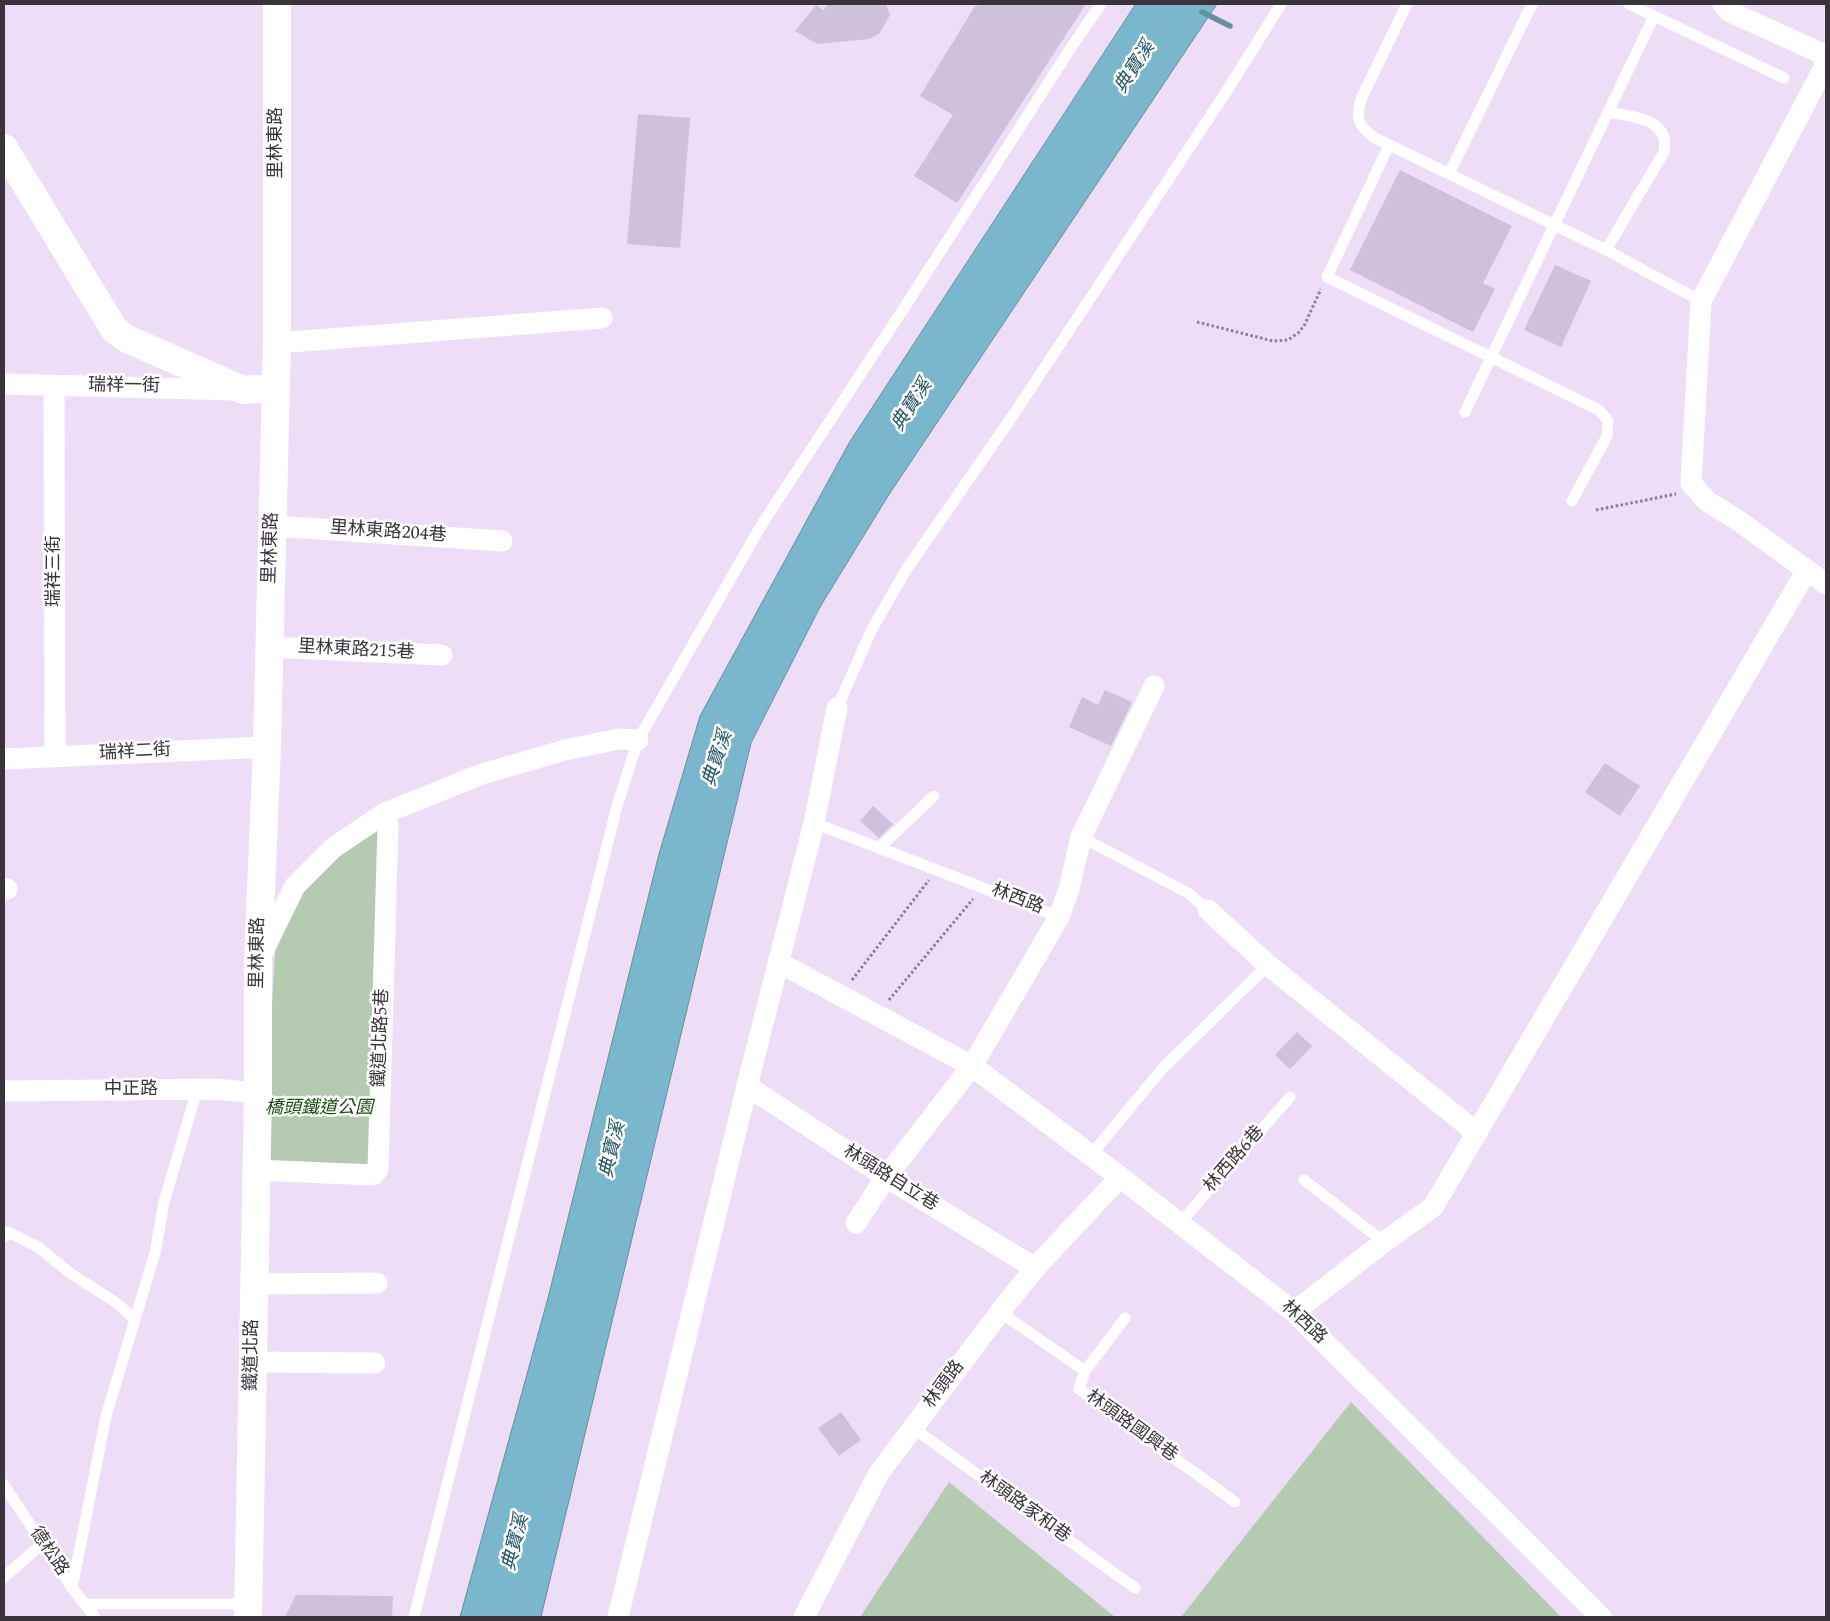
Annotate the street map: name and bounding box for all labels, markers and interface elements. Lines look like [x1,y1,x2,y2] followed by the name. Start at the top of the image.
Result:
[1111,38,1161,98] water label: 典寶溪
[266,107,288,179] street label: 里林東路
[88,376,160,398] street label: 瑞祥一街
[888,376,938,436] water label: 典寶溪
[260,512,284,584] street label: 里林東路
[329,518,447,548] street label: 里林東路204巷
[44,535,66,607] street label: 瑞祥三街
[297,637,415,665] street label: 里林東路215巷
[699,728,739,790] water label: 典寶溪
[98,740,172,766] street label: 瑞祥二街
[988,880,1046,920] street label: 林西路
[248,917,270,989] street label: 里林東路
[369,988,395,1088] street label: 鐵道北路5巷
[104,1079,158,1101] street label: 中正路
[265,1098,373,1120] park label: 橋頭鐵道公園
[596,1120,632,1180] water label: 典寶溪
[1200,1122,1270,1198] street label: 林西路6巷
[838,1141,942,1217] street label: 林頭路自立巷
[1276,1297,1330,1349] street label: 林西路
[242,1319,264,1391] street label: 鐵道北路
[920,1357,970,1413] street label: 林頭路
[1081,1387,1181,1467] street label: 林頭路國興巷
[974,1468,1074,1548] street label: 林頭路家和巷
[499,1513,535,1573] water label: 典寶溪
[24,1524,72,1580] street label: 德松路

